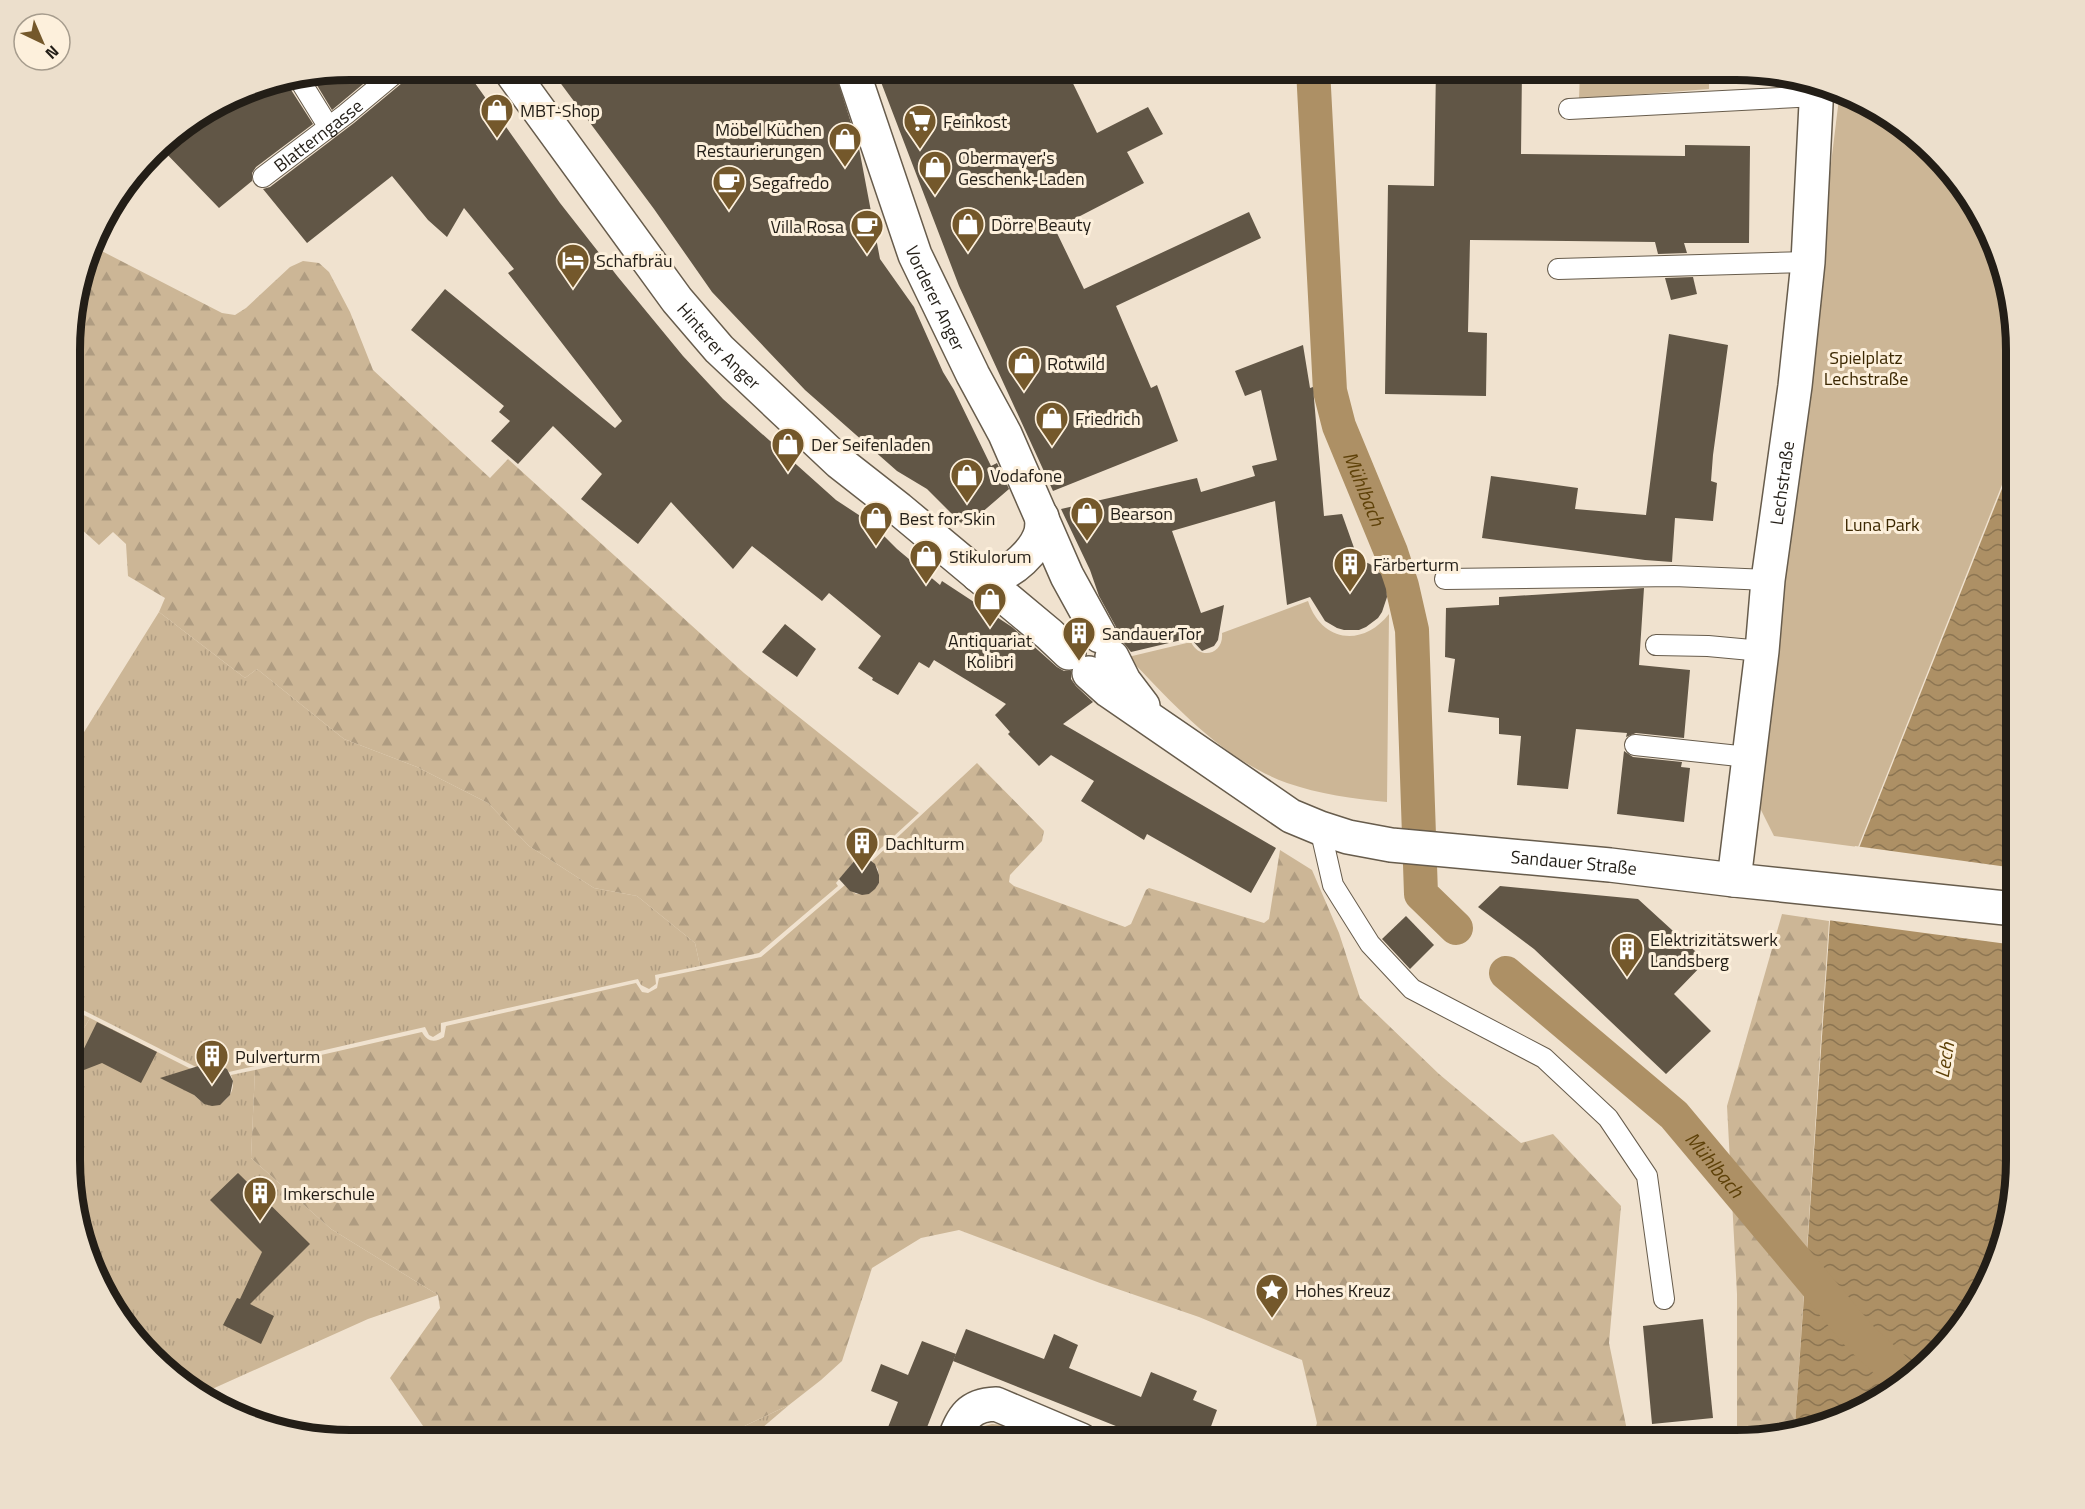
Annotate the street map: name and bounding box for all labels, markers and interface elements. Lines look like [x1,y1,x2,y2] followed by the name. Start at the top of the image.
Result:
[12,12,72,72] north arrow
[40,40,65,65] text: N
[268,92,368,178] street label: Blatterngasse
[479,92,515,139] shop icon: MBT-Shop
[520,97,600,124] place label: MBT-Shop
[902,103,938,150] supermarket icon: Feinkost
[943,108,1008,135] place label: Feinkost
[696,116,822,164] place label: Möbel Küchen Restaurierungen
[827,121,863,168] shop icon: Möbel Küchen Restaurierungen
[958,144,1085,192] place label: Obermayer's Geschenk-Laden
[917,149,953,196] shop icon: Obermayer's Geschenk-Laden
[711,164,747,211] cafe icon: Segafredo
[752,169,829,196] place label: Segafredo
[950,206,986,253] shop icon: Dörre Beauty
[849,208,885,255] cafe icon: Villa Rosa
[991,211,1092,238] place label: Dörre Beauty
[770,213,844,240] place label: Villa Rosa
[555,242,591,289] hotel icon: Schafbräu
[899,242,973,355] street label: Vorderer Anger
[596,247,673,274] place label: Schafbräu
[671,296,767,396] street label: Hinterer Anger
[1824,344,1908,392] park label: Spielplatz Lechstraße
[1006,345,1042,392] shop icon: Rotwild
[1047,350,1105,377] place label: Rotwild
[1034,400,1070,447] shop icon: Friedrich
[1075,405,1141,432] place label: Friedrich
[770,426,806,473] shop icon: Der Seifenladen
[811,431,931,458] place label: Der Seifenladen
[1762,439,1801,527] street label: Lechstraße
[1336,446,1394,531] water label: Mühlbach
[949,457,985,504] shop icon: Vodafone
[990,462,1062,489] place label: Vodafone
[1069,495,1105,542] shop icon: Bearson
[858,500,894,547] shop icon: Best for Skin
[1110,500,1173,527] place label: Bearson
[899,505,995,532] place label: Best for Skin
[1844,511,1920,538] park label: Luna Park
[908,538,944,585] shop icon: Stikulorum
[949,543,1032,570] place label: Stikulorum
[1332,546,1368,593] building icon: Färberturm
[1373,551,1459,578] place label: Färberturm
[972,581,1008,628] shop icon: Antiquariat Kolibri
[1061,615,1097,662] building icon: Sandauer Tor
[1102,620,1201,647] place label: Sandauer Tor
[948,627,1033,675] place label: Antiquariat Kolibri
[844,825,880,872] building icon: Dachlturm
[885,830,964,857] place label: Dachlturm
[1510,843,1639,882] street label: Sandauer Straße
[1650,926,1778,974] place label: Elektrizitätswerk Landsberg
[1609,931,1645,978] building icon: Elektrizitätswerk Landsberg
[194,1038,230,1085] building icon: Pulverturm
[1926,1039,1962,1080] water label: Lech
[235,1043,320,1070] place label: Pulverturm
[1678,1124,1753,1205] water label: Mühlbach
[242,1175,278,1222] building icon: Imkerschule
[283,1180,375,1207] place label: Imkerschule
[1254,1272,1290,1319] place icon: Hohes Kreuz
[1295,1277,1391,1304] place label: Hohes Kreuz

